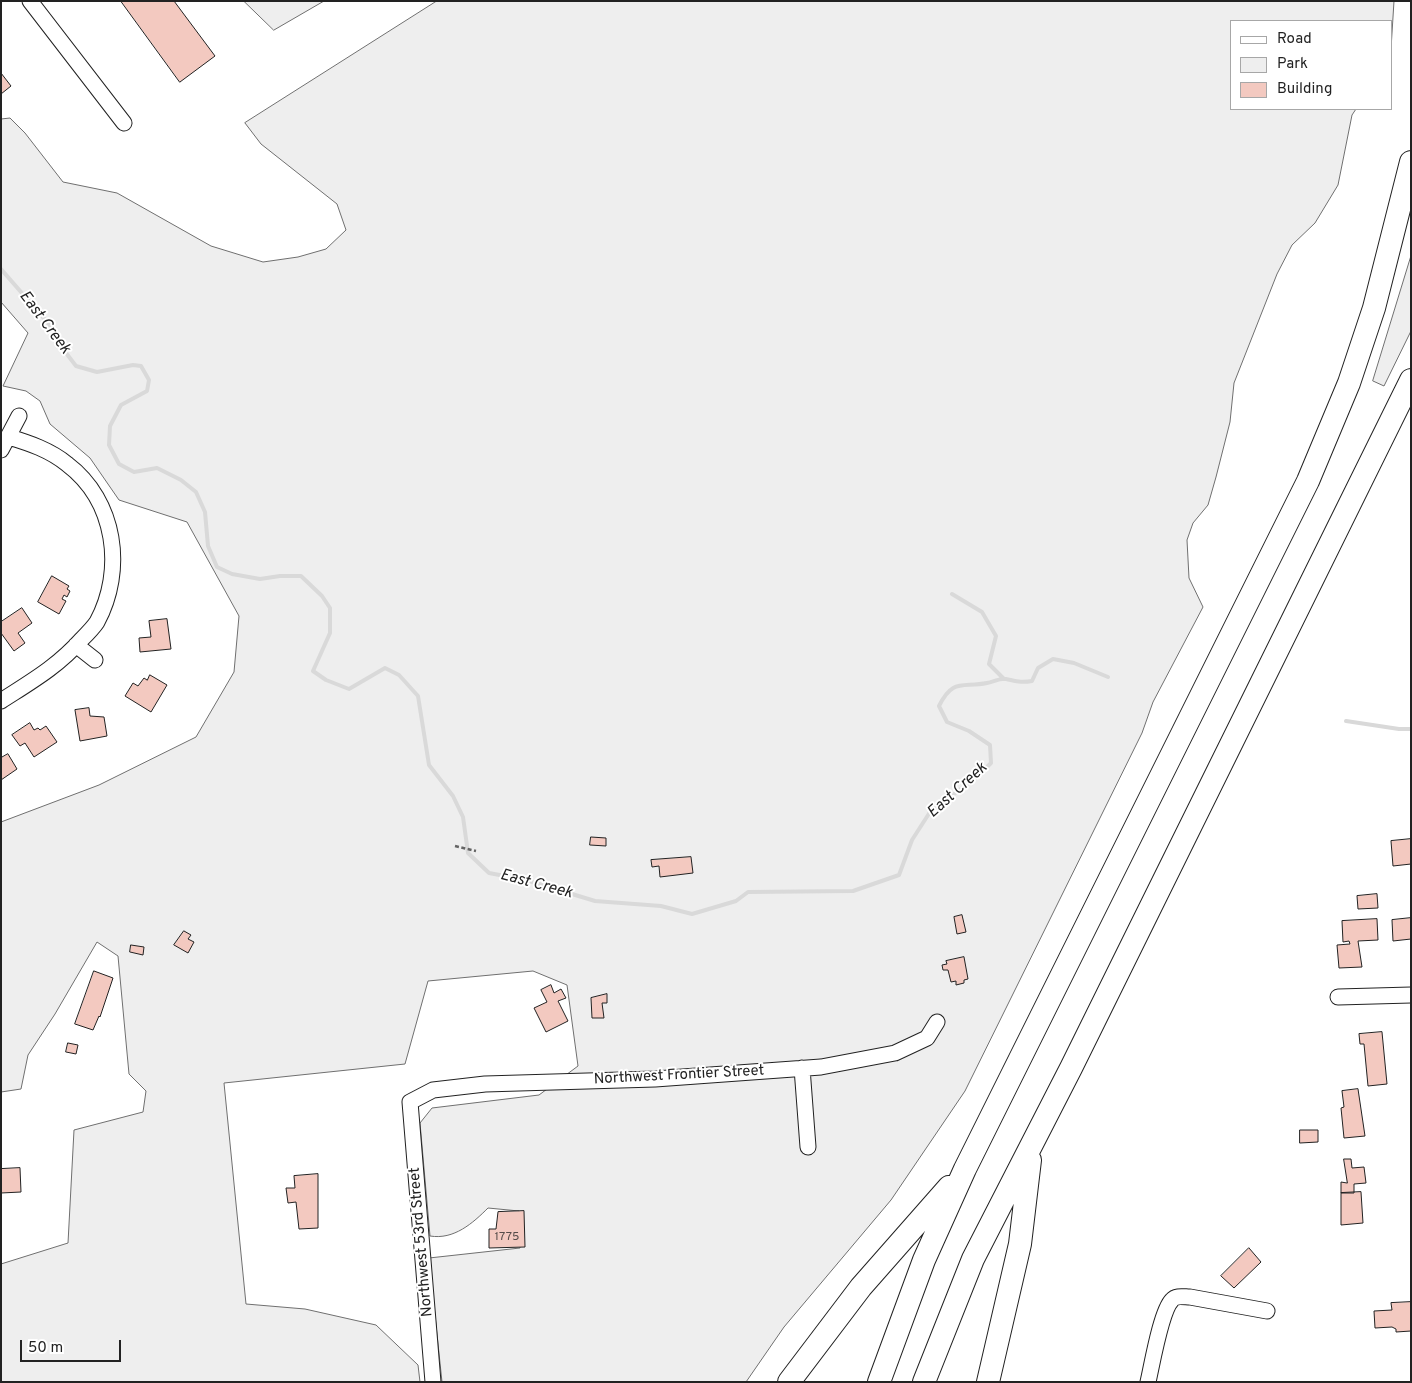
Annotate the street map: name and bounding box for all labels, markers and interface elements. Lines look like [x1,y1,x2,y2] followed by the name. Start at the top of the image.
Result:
[1230,20,1392,110] legend
[1277,30,1312,49] text: Road
[1277,55,1308,74] text: Park
[1277,80,1332,99] text: Building
[14,288,74,358] water label: East Creek
[924,759,992,823] water label: East Creek
[498,866,574,904] water label: East Creek
[593,1063,765,1089] street label: Northwest Frontier Street
[406,1166,438,1318] street label: Northwest 53rd Street
[495,1231,519,1245] house number: 1775
[22,1330,124,1362] scale bar
[28,1339,63,1358] text: 50 m

